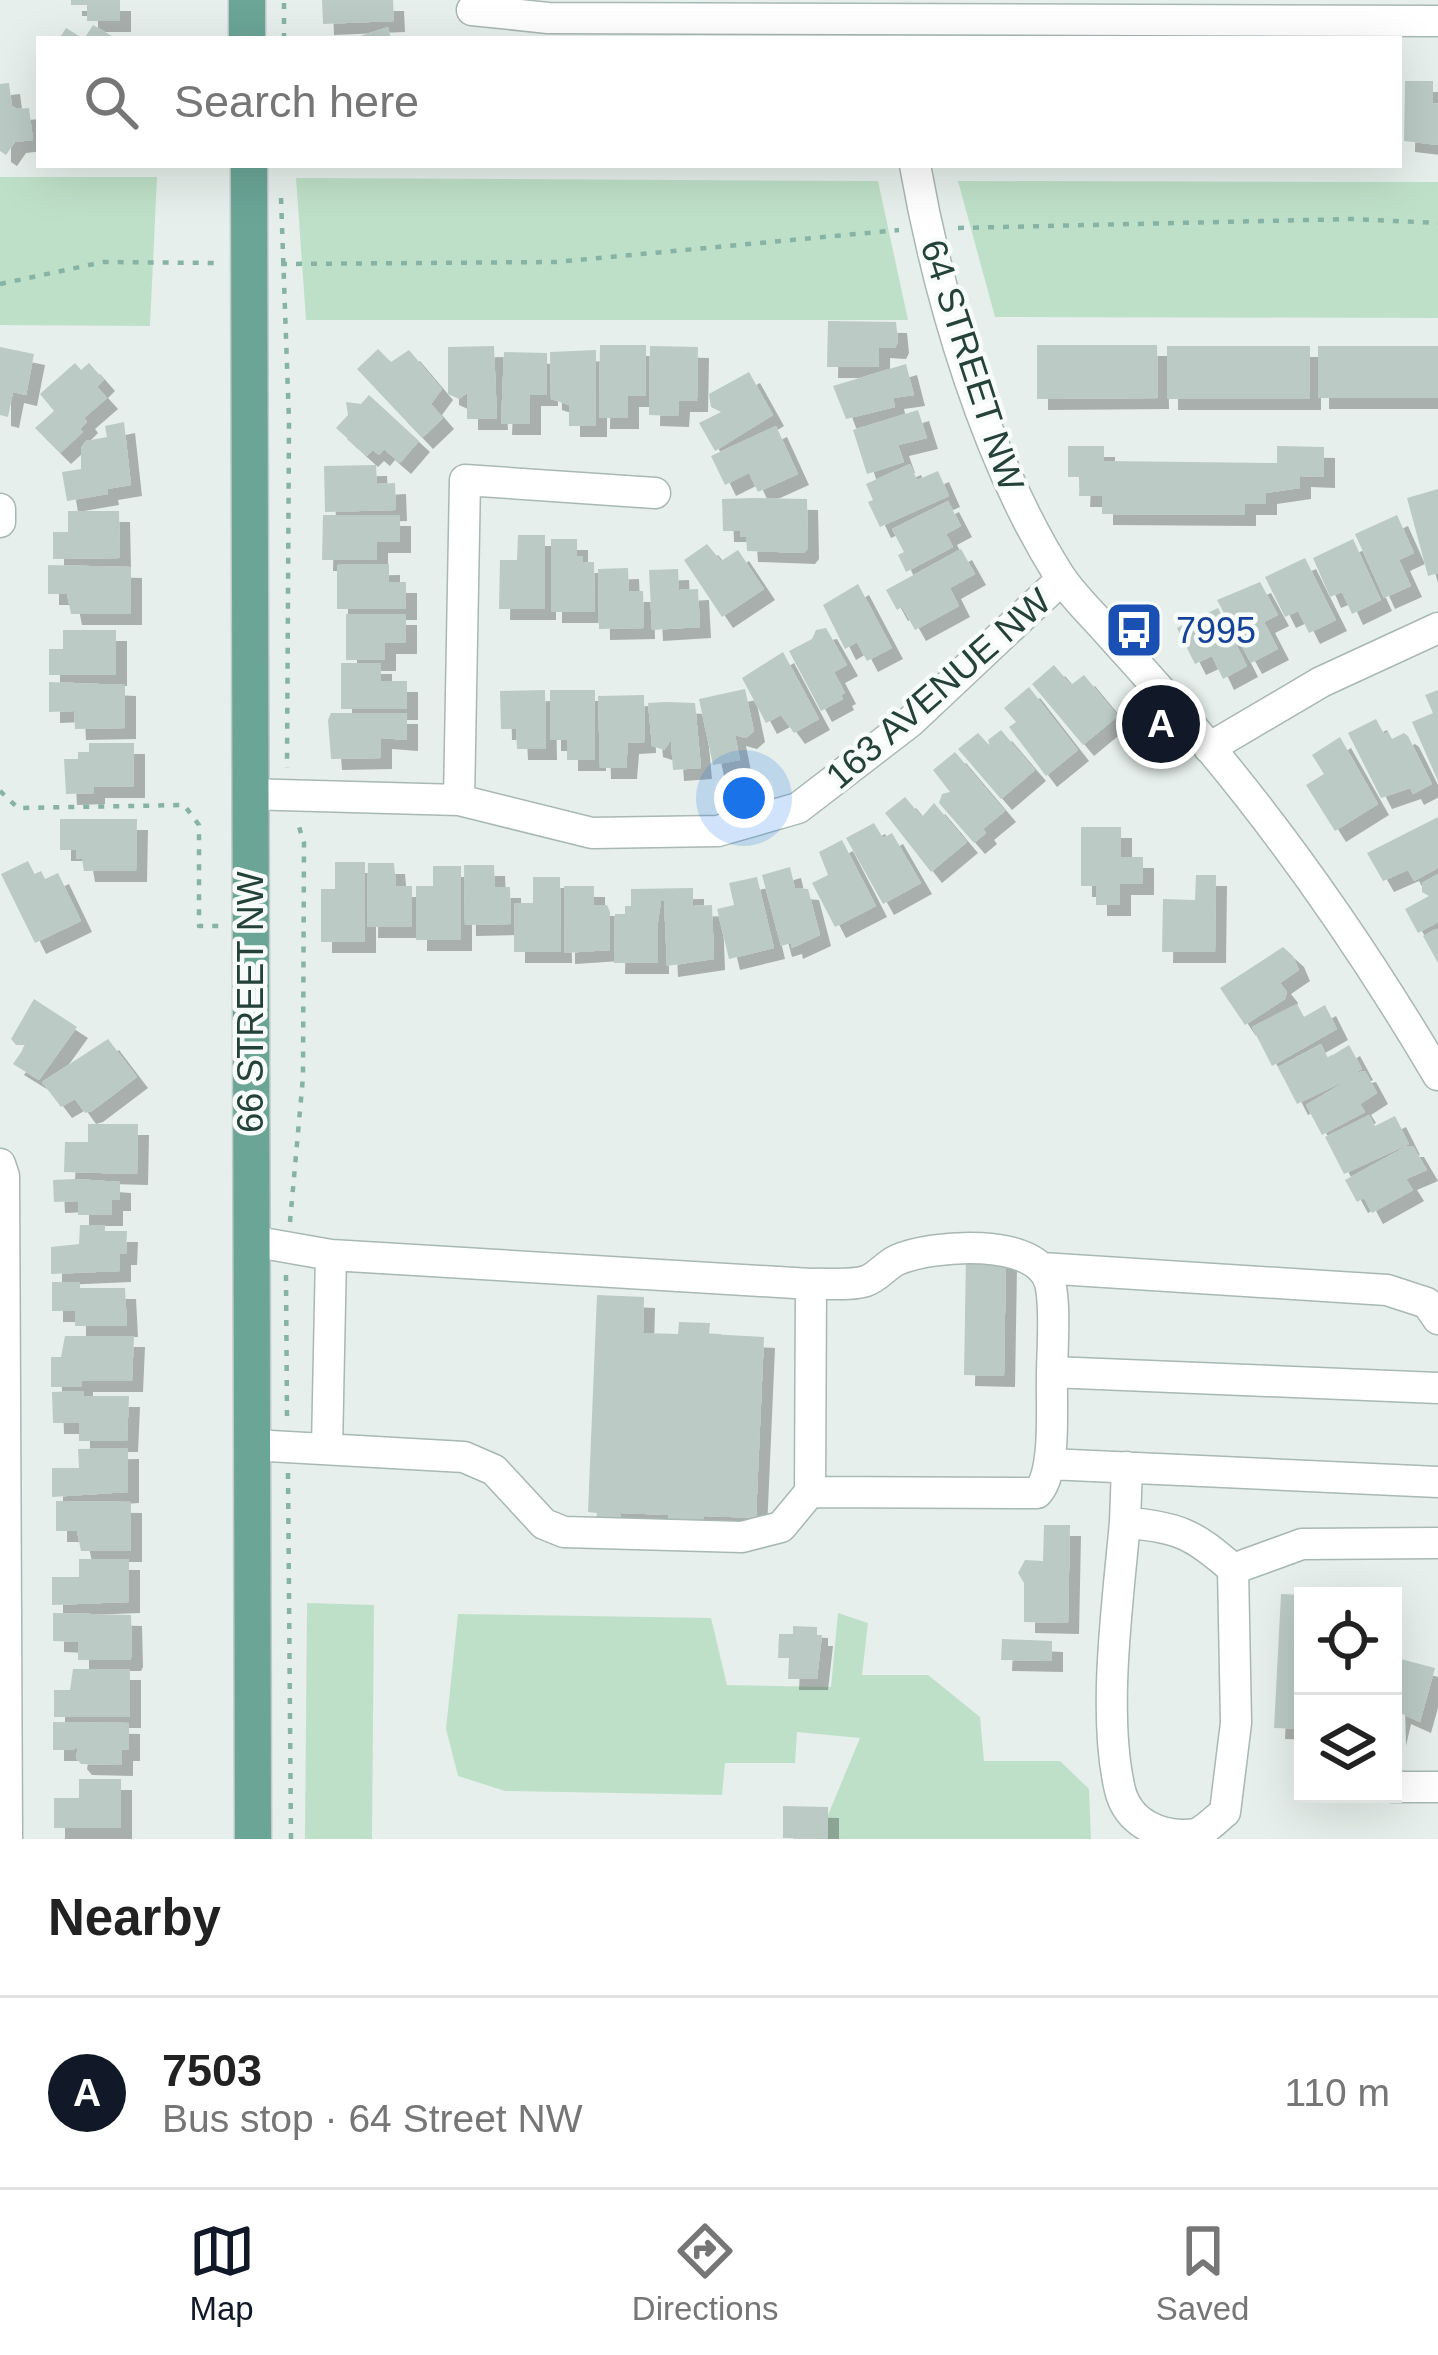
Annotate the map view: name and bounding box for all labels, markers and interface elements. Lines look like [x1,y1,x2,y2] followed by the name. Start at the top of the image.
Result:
[36,36,1402,168] search box
[78,69,144,135] icon: search
[174,76,419,127] text: Search here
[913,235,1032,496] street label: 64 STREET NW
[818,580,1059,797] street label: 163 AVENUE NW
[1103,599,1165,661] bus stop icon: 7995
[1176,610,1256,651] place label: 7995
[1122,679,1200,769] pin: A
[714,768,774,828] your location
[230,871,271,1133] street label: 66 STREET NW
[1294,1587,1402,1803] map controls
[1294,1587,1402,1695] button: locate
[1294,1695,1402,1803] button: layers
[48,1889,221,1946] text: Nearby
[162,2045,262,2096] text: 7503
[73,2071,101,2114] text: A
[1285,2071,1390,2114] text: 110 m
[162,2097,583,2140] text: Bus stop · 64 Street NW
[189,2218,255,2328] tab: Map
[632,2218,779,2328] tab: Directions
[1156,2218,1249,2328] tab: Saved

